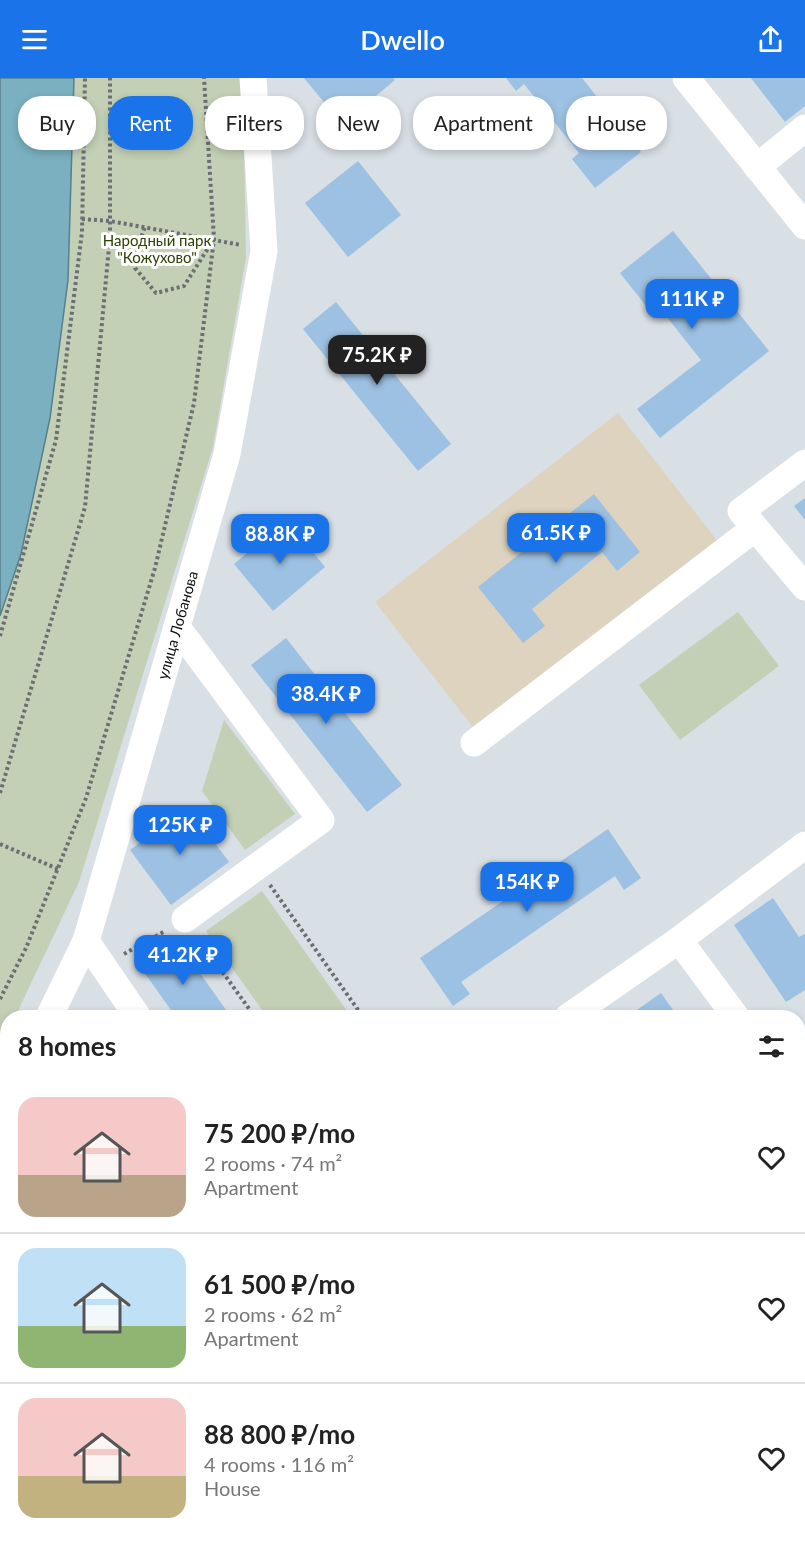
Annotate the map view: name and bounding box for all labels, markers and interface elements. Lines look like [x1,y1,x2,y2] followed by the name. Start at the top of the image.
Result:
[18,23,51,56] icon: menu
[360,23,445,56] text: Dwello
[754,23,787,56] icon: share
[18,96,96,150] chip: Buy
[108,96,193,150] chip: Rent
[205,96,304,150] chip: Filters
[316,96,401,150] chip: New
[413,96,554,150] chip: Apartment
[566,96,667,150] chip: House
[103,231,211,266] park label: Народный парк "Кожухово"
[643,279,741,330] pin: 111K ₽
[659,286,725,310] text: 111K ₽
[322,335,432,386] pin: 75.2K ₽
[342,342,412,366] text: 75.2K ₽
[501,513,611,564] pin: 61.5K ₽
[225,514,335,565] pin: 88.8K ₽
[521,520,591,544] text: 61.5K ₽
[245,521,315,545] text: 88.8K ₽
[153,569,201,681] street label: улица Лобанова
[271,674,381,725] pin: 38.4K ₽
[291,681,361,705] text: 38.4K ₽
[131,805,229,856] pin: 125K ₽
[147,812,213,836] text: 125K ₽
[478,862,576,913] pin: 154K ₽
[494,869,560,893] text: 154K ₽
[128,935,238,986] pin: 41.2K ₽
[148,942,218,966] text: 41.2K ₽
[18,1030,116,1062] text: 8 homes
[755,1030,788,1063] icon: filters
[204,1117,355,1149] text: 75 200 ₽/mo
[66,1121,138,1193] icon: home
[755,1141,788,1174] icon: heart
[204,1151,342,1175] text: 2 rooms · 74 m²
[204,1175,298,1199] text: Apartment
[204,1268,355,1300] text: 61 500 ₽/mo
[66,1272,138,1344] icon: home
[755,1292,788,1325] icon: heart
[204,1302,342,1326] text: 2 rooms · 62 m²
[204,1326,298,1350] text: Apartment
[204,1418,355,1450] text: 88 800 ₽/mo
[66,1422,138,1494] icon: home
[755,1442,788,1475] icon: heart
[204,1452,354,1476] text: 4 rooms · 116 m²
[204,1476,261,1500] text: House

